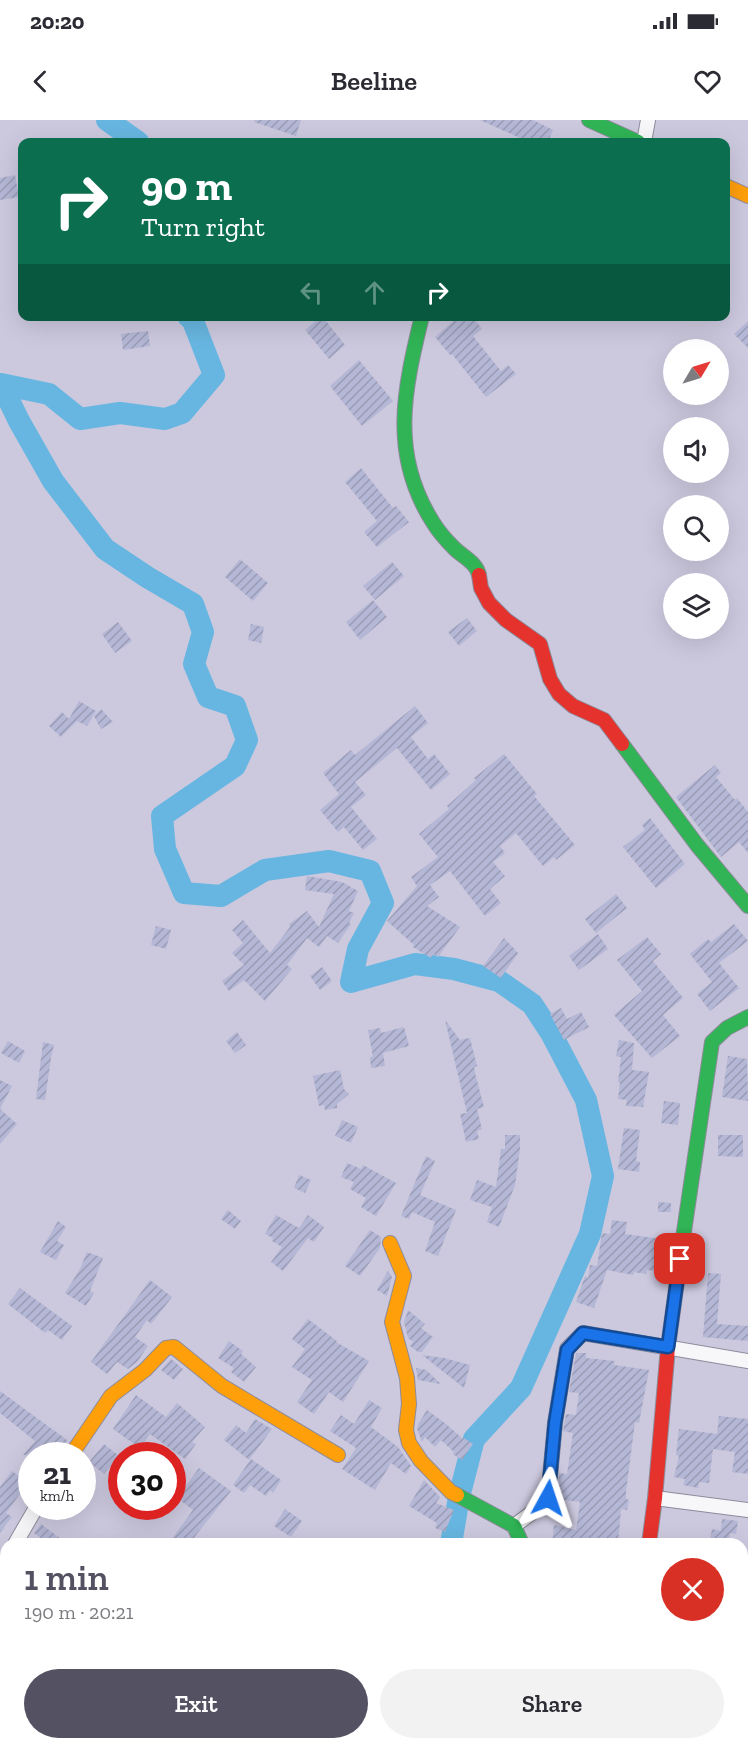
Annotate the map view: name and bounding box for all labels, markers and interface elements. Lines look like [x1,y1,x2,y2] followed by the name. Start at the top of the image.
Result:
[30,8,84,35] text: 20:20
[24,65,57,98] icon: back
[331,65,417,97] text: Beeline
[691,65,724,98] icon: heart
[141,160,232,211] text: 90 m
[42,162,120,240] icon: right
[141,211,265,243] text: Turn right
[295,276,328,309] icon: left
[358,276,391,309] icon: ahead
[421,276,454,309] icon: right
[663,339,729,405] north arrow
[663,339,729,639] map controls
[663,417,729,483] button: sound
[663,495,729,561] button: search
[663,573,729,639] button: layers
[654,1233,705,1284] pin
[663,1242,696,1275] icon: arrive
[108,1442,186,1520] speed limit sign: 30
[43,1456,71,1492] text: 21
[516,1466,580,1530] position arrow
[40,1487,74,1505] text: km/h
[24,1556,109,1599] text: 1 min
[661,1558,724,1621] button: close
[24,1600,133,1624] text: 190 m · 20:21
[24,1669,368,1738] button: Exit
[380,1669,724,1738] button: Share

